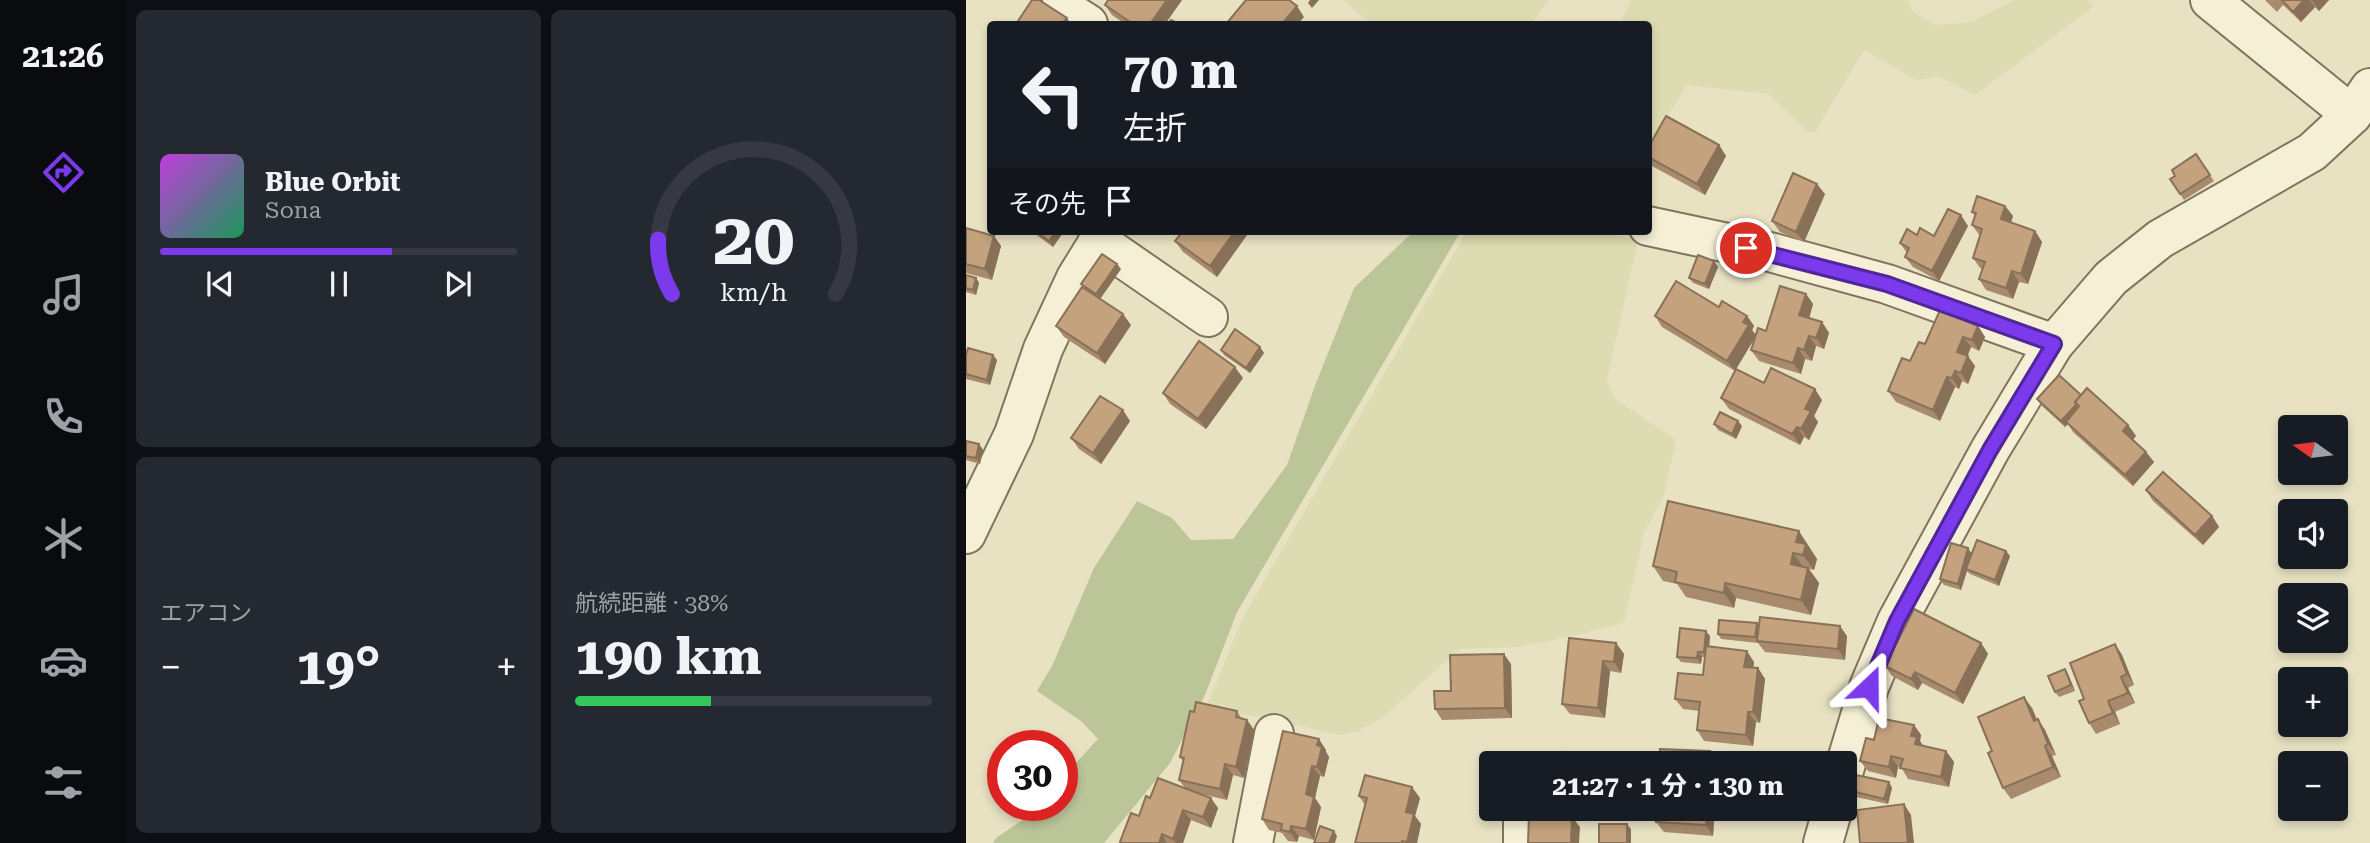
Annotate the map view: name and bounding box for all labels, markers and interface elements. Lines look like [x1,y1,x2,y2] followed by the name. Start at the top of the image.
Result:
[22,37,104,75] text: 21:26
[1123,43,1238,100] text: 70 m
[1008,49,1099,140] icon: left
[1123,109,1187,147] text: 左折
[39,148,88,197] icon: directions
[265,167,401,197] text: Blue Orbit
[1100,182,1138,220] icon: arrive
[1008,189,1086,219] text: その先
[265,197,321,224] text: Sona
[713,198,794,283] text: 20
[1716,218,1776,278] pin
[1727,229,1765,267] icon: arrive
[201,265,239,303] icon: previous
[320,265,358,303] icon: pause
[439,265,477,303] icon: next
[39,270,88,319] icon: music
[720,278,787,307] text: km/h
[39,392,88,441] icon: phone
[2278,415,2348,485] north arrow
[2278,415,2348,821] map controls
[2278,499,2348,569] button: sound
[39,514,88,563] icon: climate
[2278,583,2348,653] button: layers
[575,590,728,617] text: 航続距離 · 38%
[160,600,252,627] text: エアコン
[575,626,762,687] text: 190 km
[39,636,88,685] icon: car
[296,636,381,697] text: 19°
[160,645,181,689] text: −
[496,645,517,689] text: +
[1832,650,1906,724] position arrow
[2278,667,2348,737] button: +
[987,730,1078,821] speed limit sign: 30
[2278,751,2348,821] button: −
[39,758,88,807] icon: filters
[1552,771,1784,801] text: 21:27 · 1 分 · 130 m

